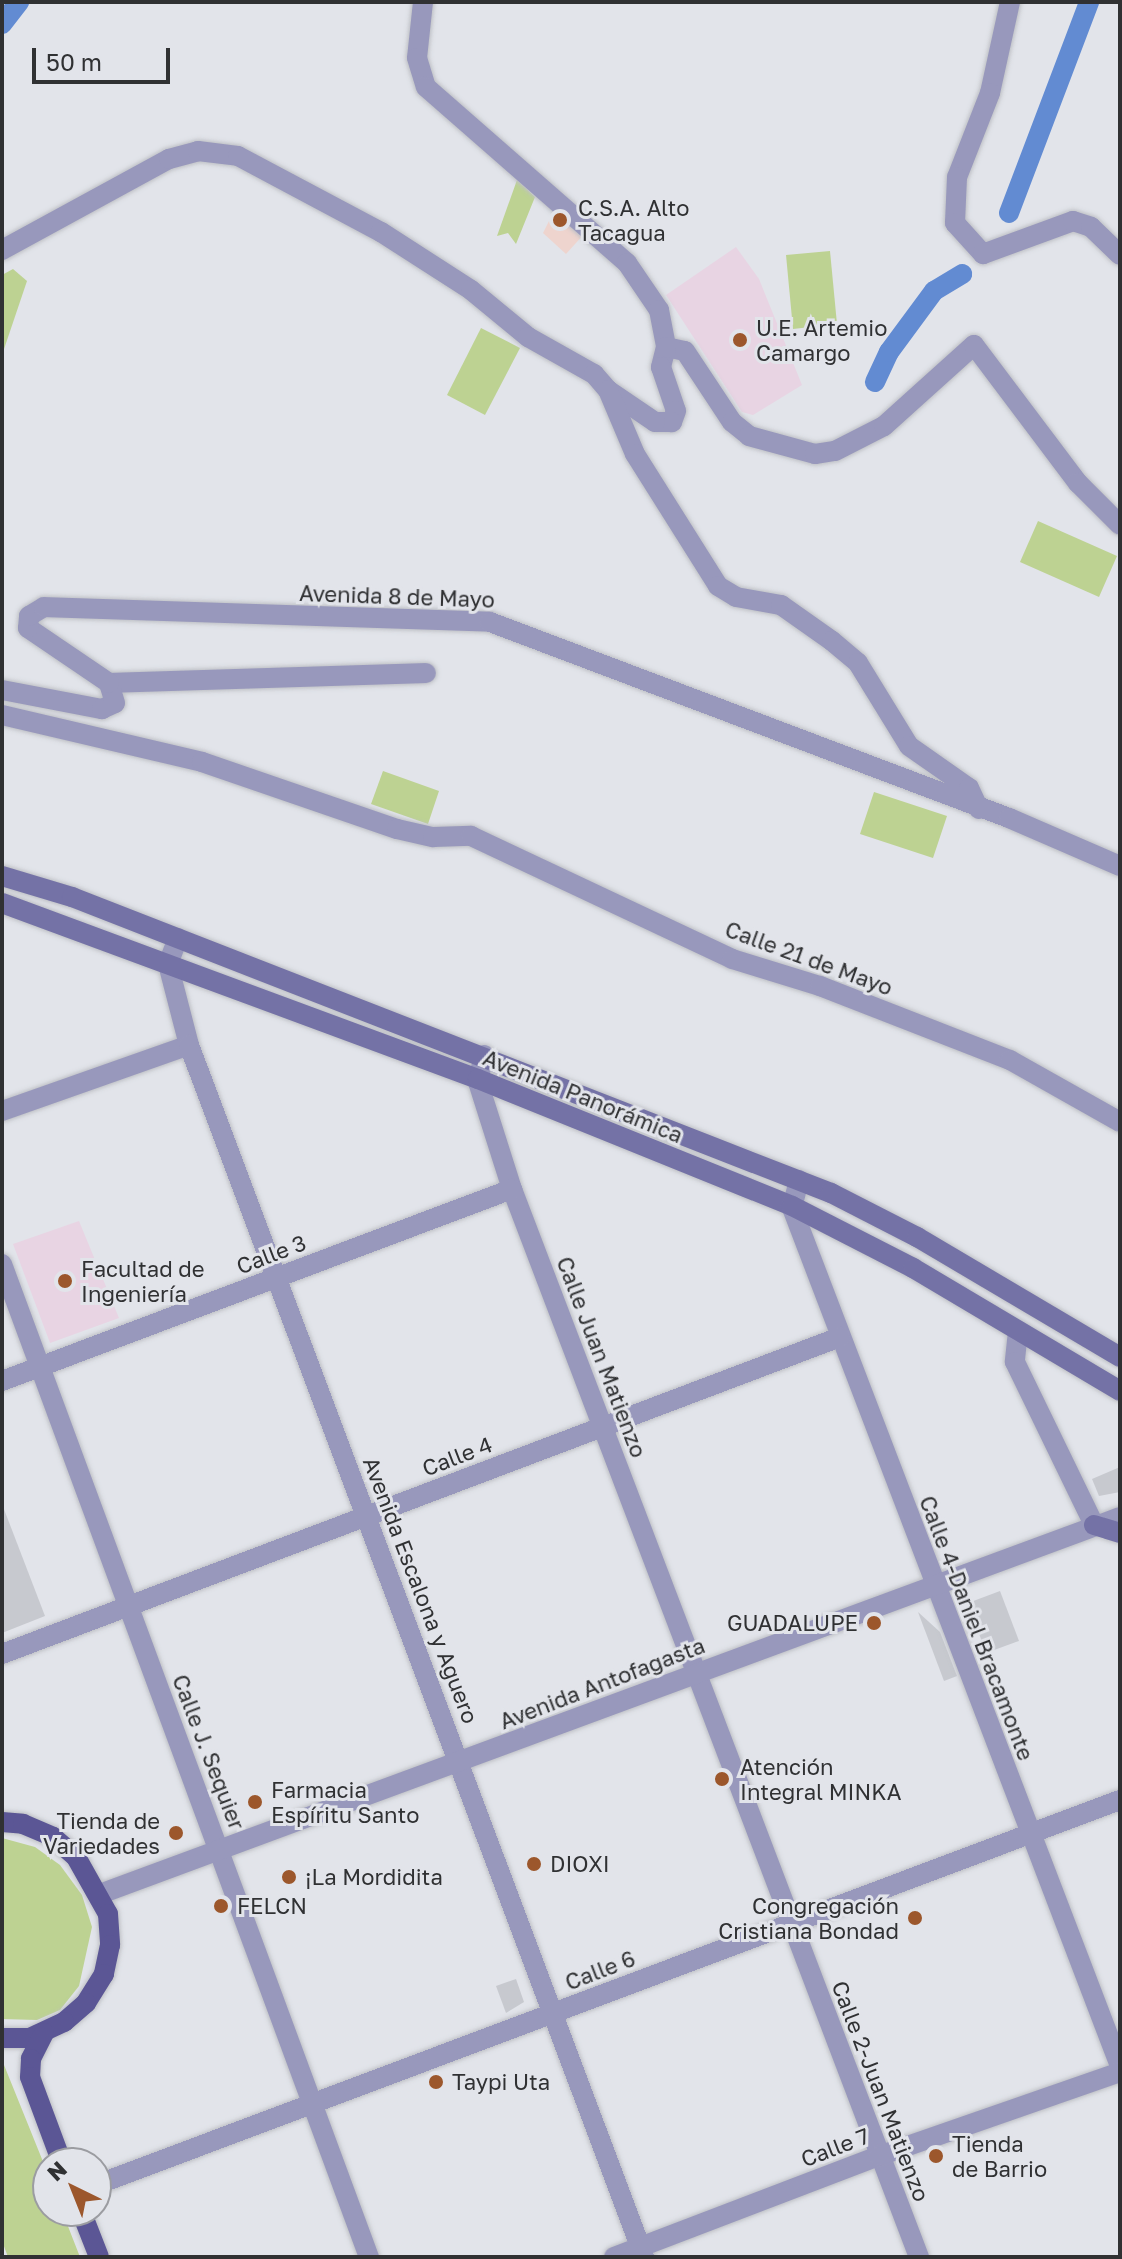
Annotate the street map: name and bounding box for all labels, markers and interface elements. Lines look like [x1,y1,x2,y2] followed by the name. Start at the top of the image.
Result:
[36,32,174,82] scale bar
[46,47,102,76] text: 50 m
[578,194,690,246] place label: C.S.A. Alto Tacagua
[549,209,571,231] marker: C.S.A. Alto Tacagua
[756,314,887,366] place label: U.E. Artemio Camargo
[731,331,749,349] marker: U.E. Artemio Camargo
[299,579,495,613] street label: Avenida 8 de Mayo
[722,915,896,1001] street label: Calle 21 de Mayo
[479,1044,687,1148] street label: Avenida Panorámica
[232,1229,310,1279] street label: Calle 3
[552,1253,652,1461] street label: Calle Juan Matienzo
[81,1255,205,1306] place label: Facultad de Ingeniería
[56,1272,74,1290] marker: Facultad de Ingeniería
[418,1431,496,1481] street label: Calle 4
[358,1453,484,1727] street label: Avenida Escalona y Aguero
[914,1492,1040,1764] street label: Calle 4-Daniel Bracamonte
[727,1610,858,1636] place label: GUADALUPE
[865,1614,883,1632] marker: GUADALUPE
[496,1632,708,1734] street label: Avenida Antofagasta
[167,1671,251,1833] street label: Calle J. Sequier
[740,1753,902,1804] place label: Atención Integral MINKA
[711,1768,733,1790] marker: Atención Integral MINKA
[271,1776,419,1828] place label: Farmacia Espíritu Santo
[246,1793,264,1811] marker: Farmacia Espíritu Santo
[43,1807,160,1858] place label: Tienda de Variedades
[167,1824,185,1842] marker: Tienda de Variedades
[550,1851,610,1877] place label: DIOXI
[525,1855,543,1873] marker: DIOXI
[305,1864,443,1890] place label: ¡La Mordidita
[280,1868,298,1886] marker: ¡La Mordidita
[718,1892,899,1944] place label: Congregación Cristiana Bondad
[237,1893,307,1919] place label: FELCN
[212,1897,230,1915] marker: FELCN
[906,1909,924,1927] marker: Congregación Cristiana Bondad
[561,1945,639,1995] street label: Calle 6
[827,1977,935,2205] street label: Calle 2-Juan Matienzo
[452,2069,550,2095] place label: Taypi Uta
[427,2073,445,2091] marker: Taypi Uta
[797,2122,873,2172] street label: Calle 7
[952,2130,1047,2182] place label: Tienda de Barrio
[32,2147,112,2227] north arrow
[927,2147,945,2165] marker: Tienda de Barrio
[41,2155,72,2186] text: N

